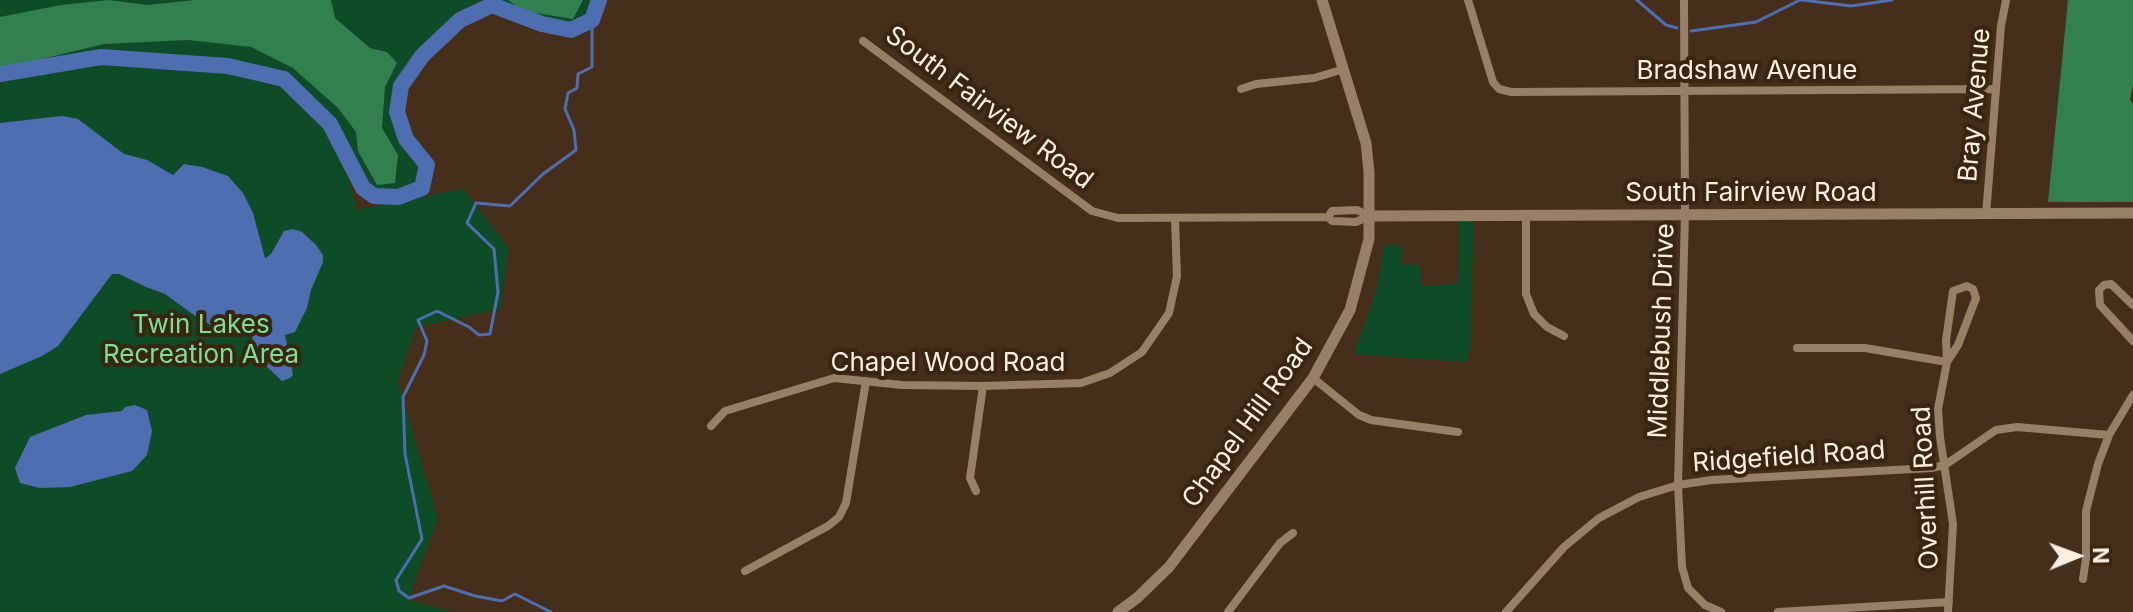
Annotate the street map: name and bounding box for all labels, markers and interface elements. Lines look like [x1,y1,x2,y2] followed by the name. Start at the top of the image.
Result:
[879,20,1099,196] street label: South Fairview Road
[1953,27,1997,183] street label: Bray Avenue
[1637,55,1857,87] street label: Bradshaw Avenue
[1625,177,1877,209] street label: South Fairview Road
[1643,223,1681,439] street label: Middlebush Drive
[103,309,299,370] park label: Twin Lakes Recreation Area
[1176,332,1320,514] street label: Chapel Hill Road
[830,347,1066,379] street label: Chapel Wood Road
[1906,405,1946,571] street label: Overhill Road
[1691,435,1887,479] street label: Ridgefield Road
[2037,516,2117,596] north arrow
[2088,547,2114,564] text: N

